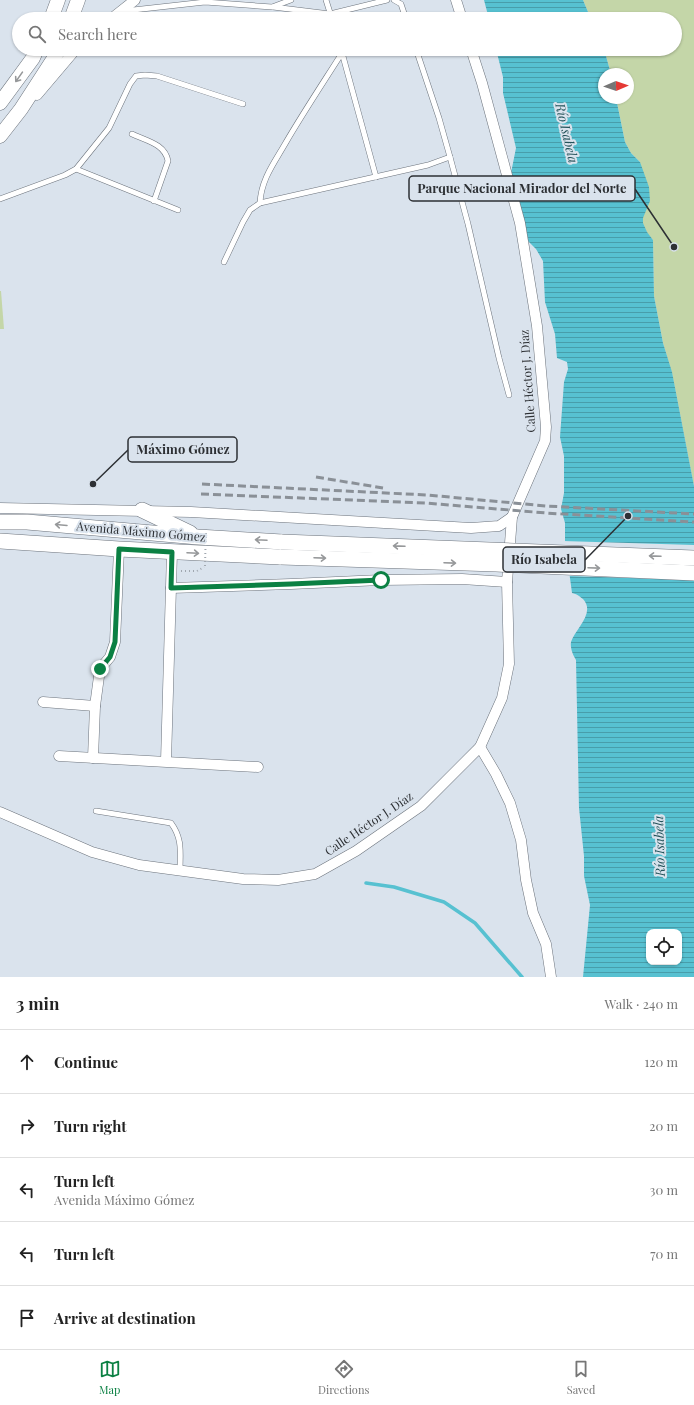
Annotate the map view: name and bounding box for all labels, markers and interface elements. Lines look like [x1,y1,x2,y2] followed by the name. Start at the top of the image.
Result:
[12,12,682,56] search box
[26,23,48,45] icon: search
[58,24,137,44] text: Search here
[598,68,634,104] north arrow
[15,71,24,82] one-way arrow
[552,100,583,165] water label: Río Isabela
[409,176,635,201] callout: Parque Nacional Mirador del Norte
[417,179,627,196] text: Parque Nacional Mirador del Norte
[515,329,539,433] street label: Calle Héctor J. Díaz
[128,437,237,462] callout: Máximo Gómez
[136,440,230,457] text: Máximo Gómez
[75,517,207,545] street label: Avenida Máximo Gómez
[55,522,68,529] one-way arrow
[255,537,268,544] one-way arrow
[393,543,406,550] one-way arrow
[503,547,585,572] callout: Río Isabela
[186,549,199,556] one-way arrow
[511,550,577,567] text: Río Isabela
[649,553,662,560] one-way arrow
[313,555,326,562] one-way arrow
[443,559,456,566] one-way arrow
[587,565,600,572] one-way arrow
[372,571,390,589] route start
[91,660,109,678] route end
[321,787,416,859] street label: Calle Héctor J. Díaz
[649,815,668,878] water label: Río Isabela
[646,929,682,965] map controls
[646,929,682,965] button: locate
[16,992,59,1014] text: 3 min
[605,995,678,1012] text: Walk · 240 m
[16,1051,38,1073] icon: ahead
[54,1052,118,1072] text: Continue
[644,1053,678,1070] text: 120 m
[16,1115,38,1137] icon: right
[54,1116,127,1136] text: Turn right
[649,1117,678,1134] text: 20 m
[54,1171,115,1191] text: Turn left
[16,1179,38,1201] icon: left
[650,1181,678,1198] text: 30 m
[54,1191,194,1208] text: Avenida Máximo Gómez
[16,1243,38,1265] icon: left
[54,1244,115,1264] text: Turn left
[650,1245,678,1262] text: 70 m
[16,1307,38,1329] icon: arrive
[54,1308,196,1328] text: Arrive at destination
[99,1358,121,1397] tab: Map
[318,1358,369,1397] tab: Directions
[567,1358,595,1397] tab: Saved

